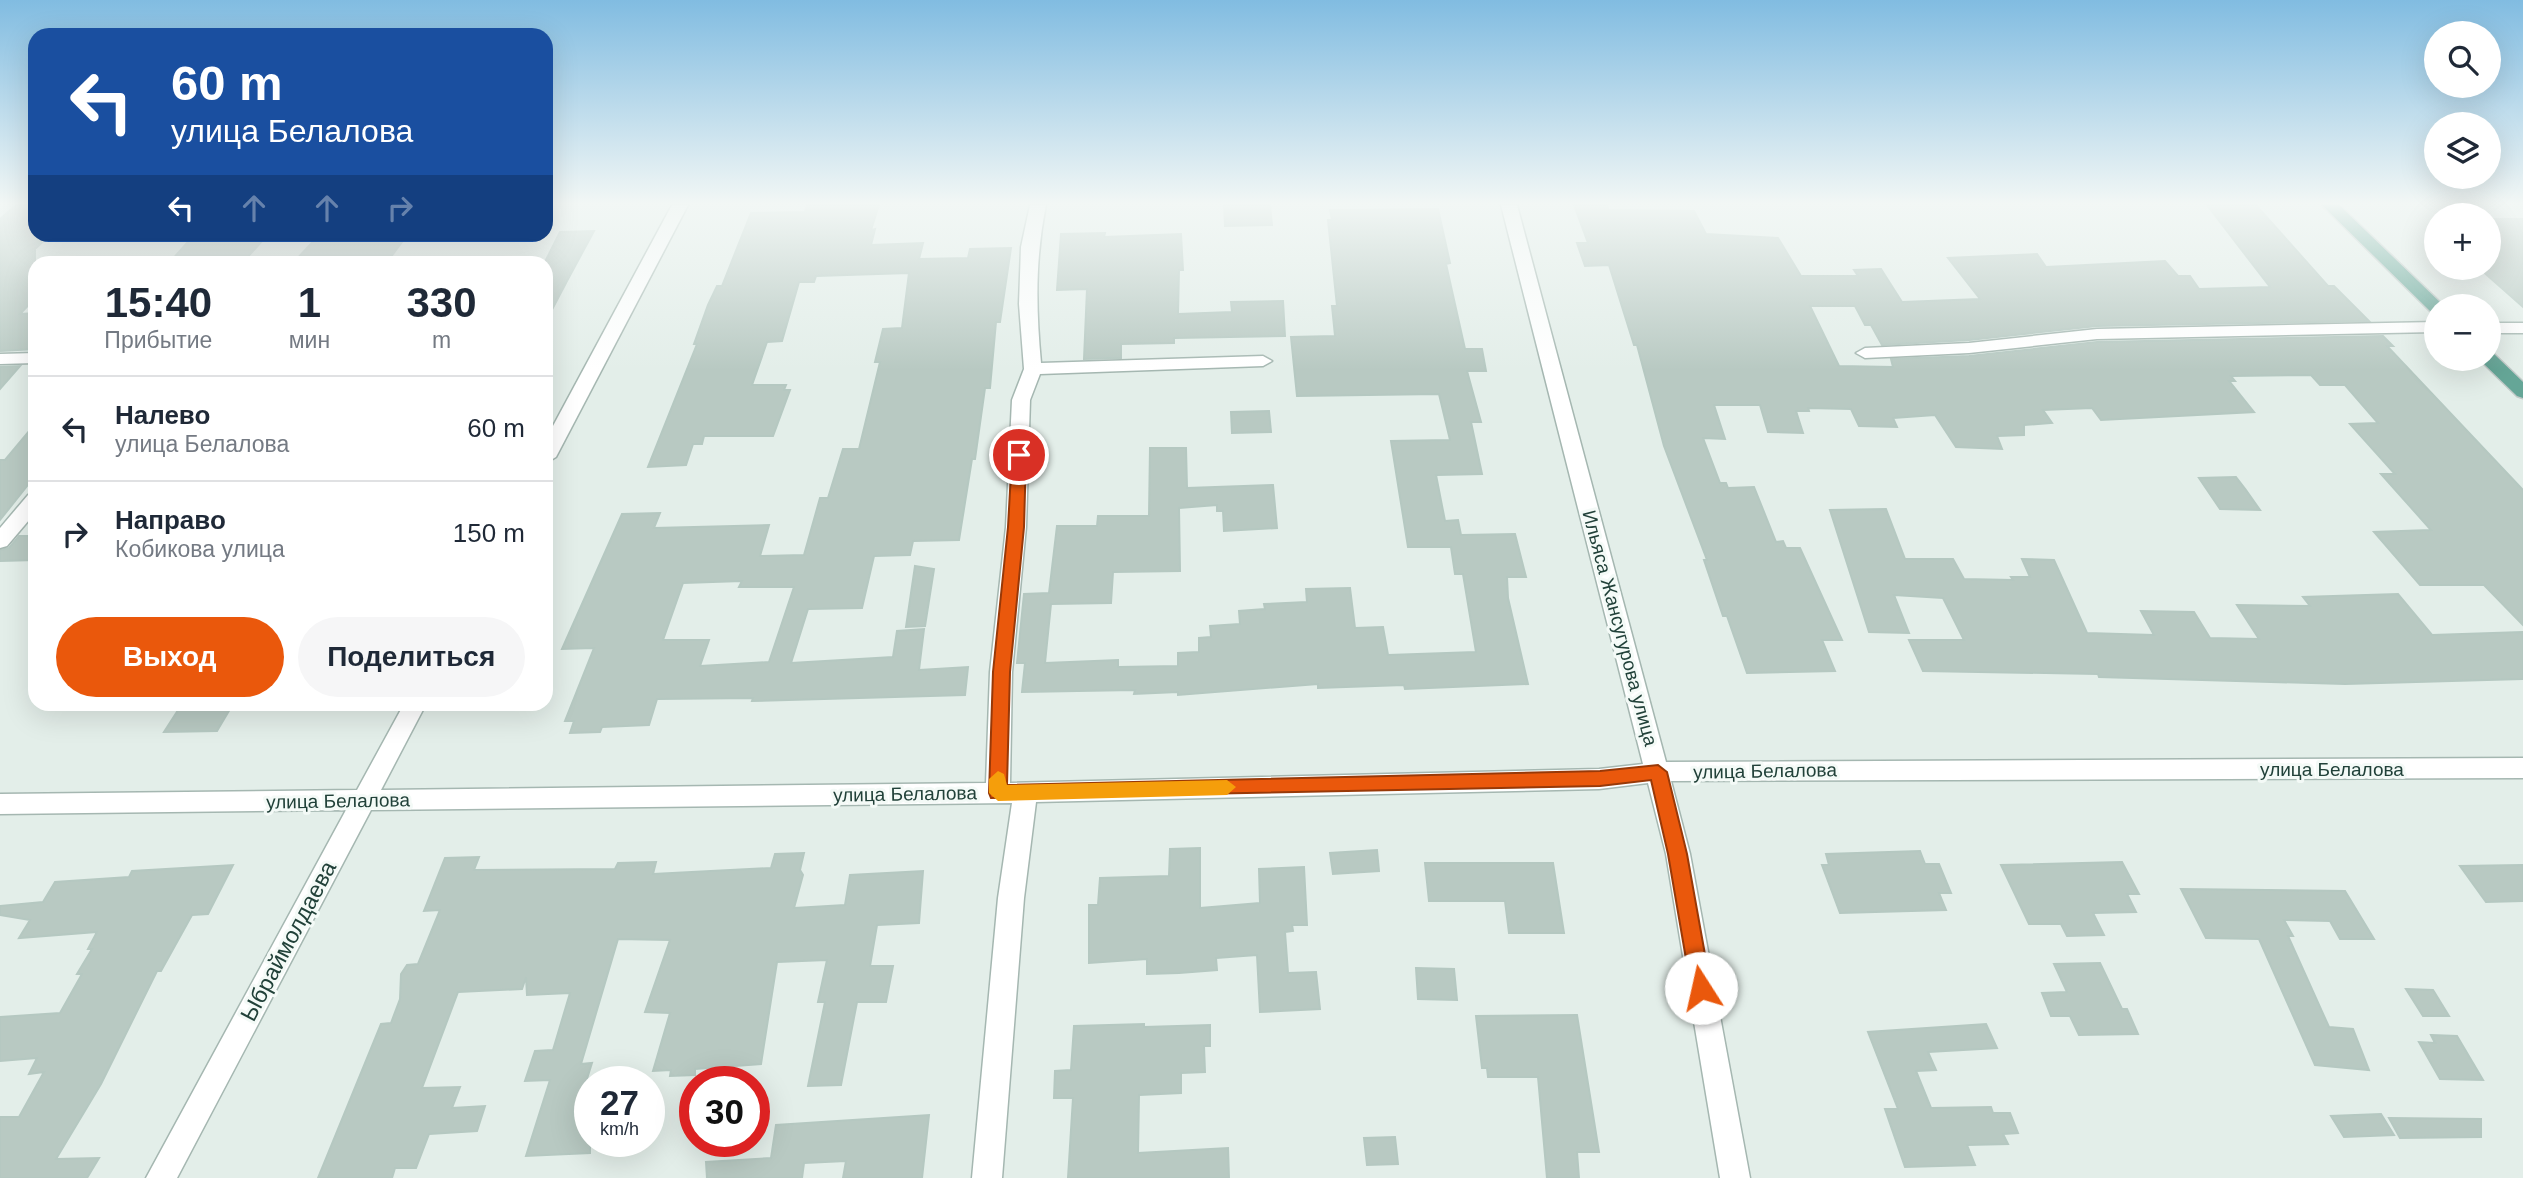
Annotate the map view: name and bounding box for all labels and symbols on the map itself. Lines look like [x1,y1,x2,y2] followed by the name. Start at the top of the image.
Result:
[989,425,1049,485] pin
[1578,508,1662,749] street label: Ильяса Жансугурова улица
[1693,759,1838,783] street label: улица Белалова
[2260,759,2404,780] street label: улица Белалова
[833,782,978,806] street label: улица Белалова
[266,789,411,813] street label: улица Белалова
[235,856,341,1025] street label: Ыбраймолдаева
[1664,951,1738,1025] position arrow
[679,1066,770,1157] speed limit sign: 30

